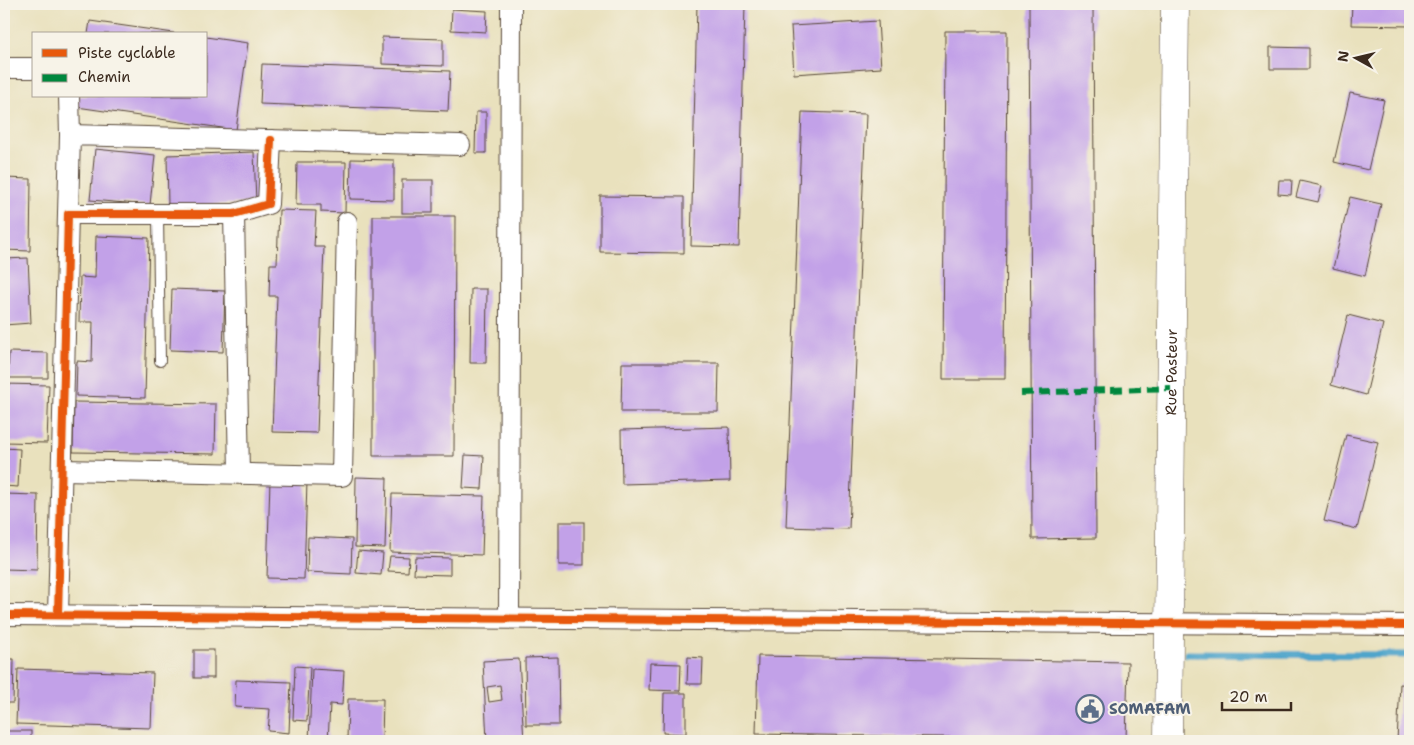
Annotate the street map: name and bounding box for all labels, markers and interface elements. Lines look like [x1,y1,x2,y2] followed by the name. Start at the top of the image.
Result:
[32,32,208,98] legend
[1332,32,1382,82] north arrow
[78,43,176,63] text: Piste cyclable
[1333,49,1353,63] text: N
[78,67,131,87] text: Chemin
[1161,329,1182,416] street label: Rue Pasteur
[1222,680,1290,712] scale bar
[1229,687,1268,707] text: 20 m
[1075,694,1105,724] public building icon: SOMAFAM
[1109,699,1191,719] place label: SOMAFAM

